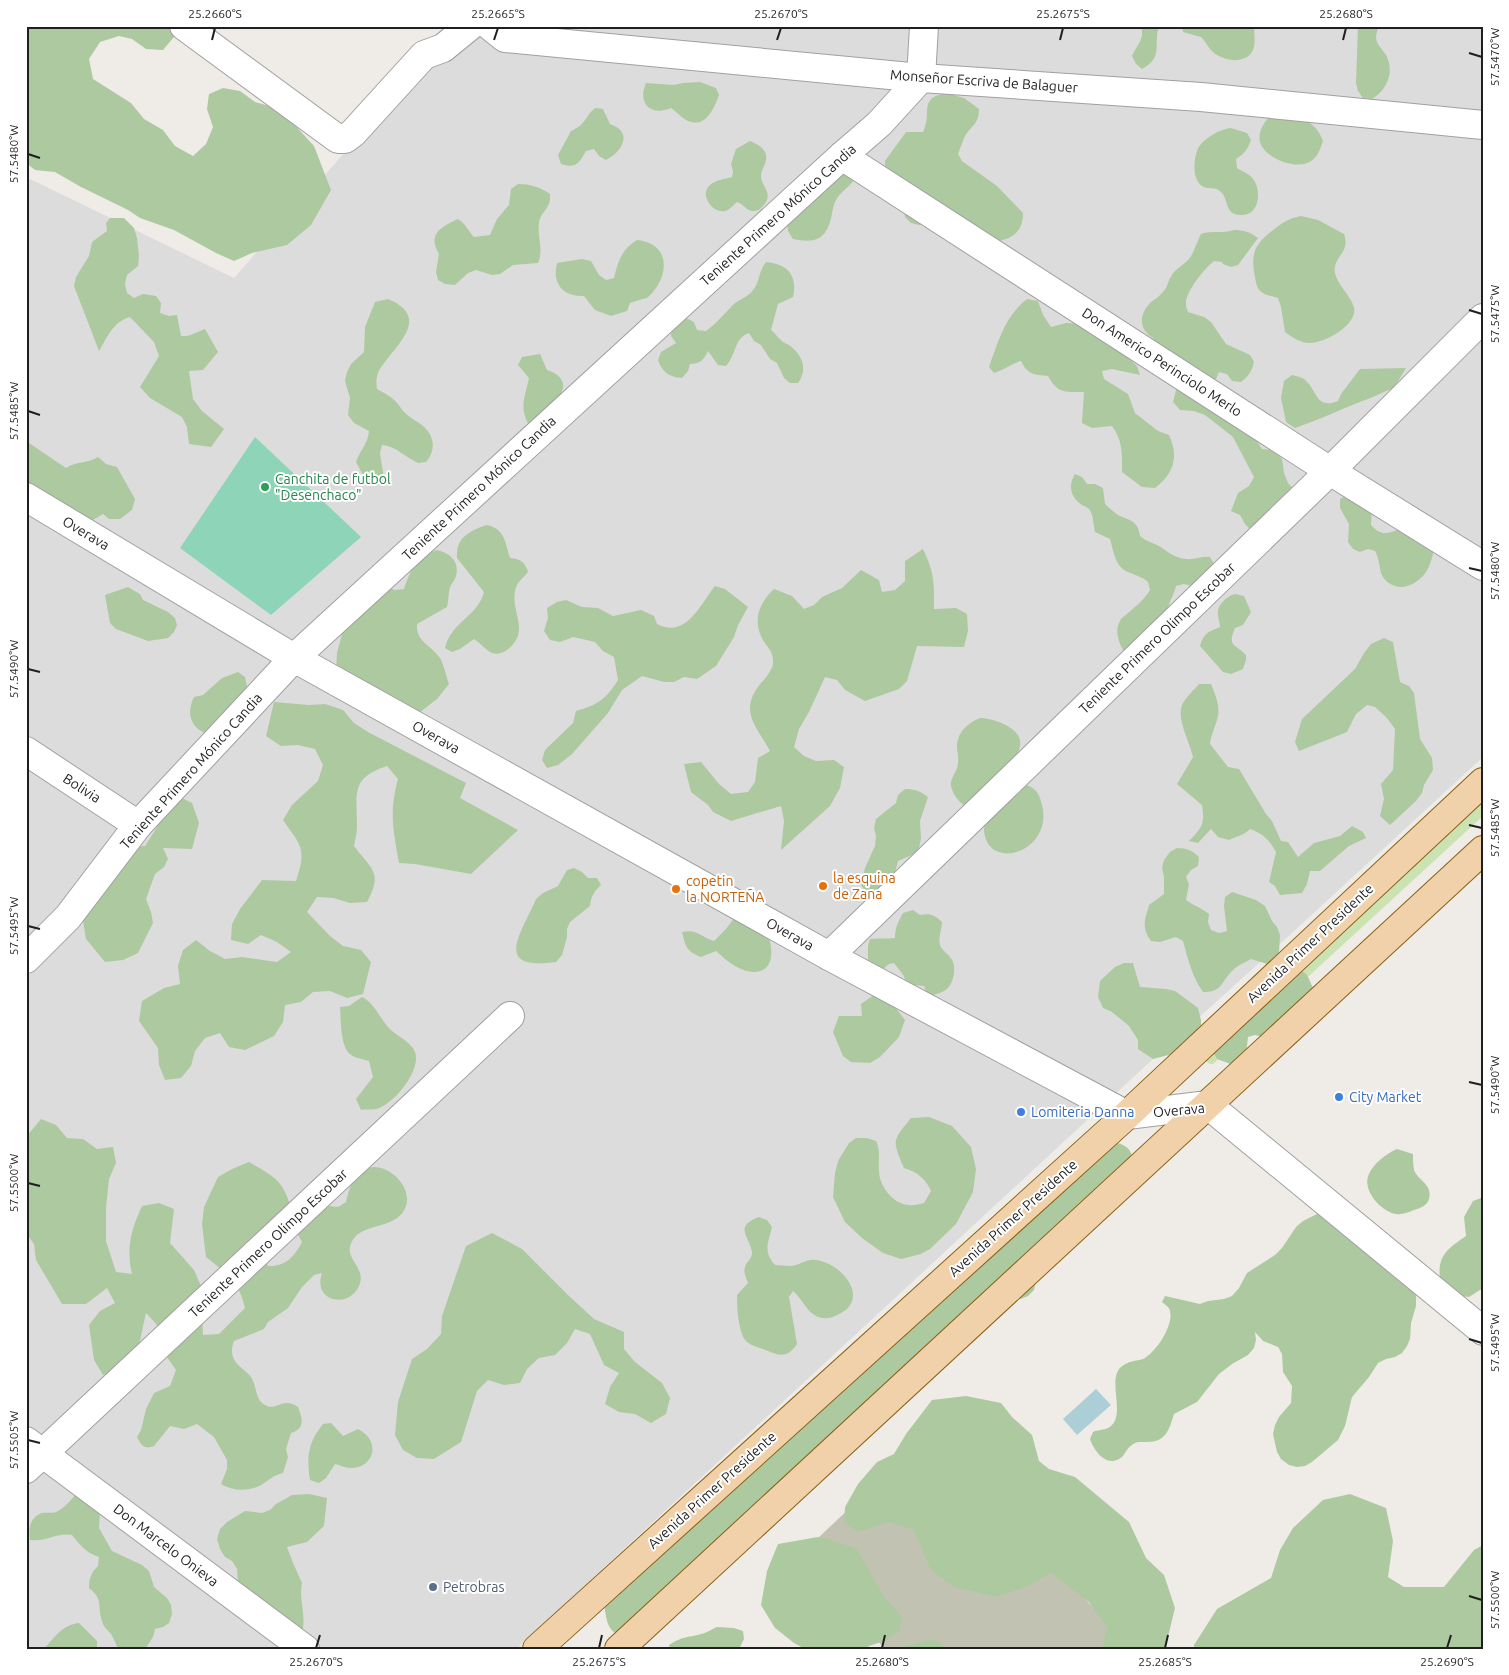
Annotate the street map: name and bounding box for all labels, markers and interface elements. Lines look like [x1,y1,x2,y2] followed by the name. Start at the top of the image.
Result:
[188,7,242,20] text: 25.2660°S
[471,7,525,20] text: 25.2665°S
[754,7,808,20] text: 25.2670°S
[1036,7,1090,20] text: 25.2675°S
[1319,7,1373,20] text: 25.2680°S
[1488,28,1501,86] text: 57.5470°W
[889,66,1079,96] street label: Monseñor Escriva de Balaguer
[7,125,20,183] text: 57.5480°W
[697,141,859,289] street label: Teniente Primero Mónico Candia
[1488,285,1501,343] text: 57.5475°W
[1079,304,1245,420] street label: Don Americo Perinciolo Merlo
[7,382,20,440] text: 57.5485°W
[399,413,559,563] street label: Teniente Primero Mónico Candia
[275,471,391,503] place label: Canchita de futbol "Desenchaco"
[259,481,271,493] marker: Canchita de futbol "Desenchaco"
[60,513,112,553] street label: Overava
[1488,542,1501,600] text: 57.5480°W
[1076,559,1239,717] street label: Teniente Primero Olimpo Escobar
[7,640,20,698] text: 57.5490°W
[117,690,265,852] street label: Teniente Primero Mónico Candia
[409,717,463,757] street label: Overava
[60,770,104,806] street label: Bolivia
[1488,799,1501,857] text: 57.5485°W
[833,870,896,902] place label: la esquina de Zana
[686,873,764,905] place label: copetin la NORTEÑA
[817,880,829,892] marker: la esquina de Zana
[1244,880,1376,1006] street label: Avenida Primer Presidente
[670,883,682,895] marker: copetin la NORTEÑA
[7,897,20,955] text: 57.5495°W
[763,914,817,954] street label: Overava
[1488,1056,1501,1114] text: 57.5490°W
[1349,1089,1422,1105] place label: City Market
[1333,1091,1345,1103] marker: City Market
[1152,1100,1206,1120] street label: Overava
[1031,1104,1134,1120] place label: Lomiteria Danna
[1015,1106,1027,1118] marker: Lomiteria Danna
[7,1154,20,1212] text: 57.5500°W
[946,1156,1080,1280] street label: Avenida Primer Presidente
[185,1165,351,1321] street label: Teniente Primero Olimpo Escobar
[1488,1314,1501,1372] text: 57.5495°W
[7,1411,20,1469] text: 57.5505°W
[645,1428,779,1552] street label: Avenida Primer Presidente
[110,1500,222,1590] street label: Don Marcelo Onieva
[1488,1571,1501,1629] text: 57.5500°W
[443,1579,505,1595] place label: Petrobras
[427,1581,439,1593] marker: Petrobras
[289,1655,343,1668] text: 25.2670°S
[572,1655,626,1668] text: 25.2675°S
[855,1655,909,1668] text: 25.2680°S
[1138,1655,1192,1668] text: 25.2685°S
[1420,1655,1474,1668] text: 25.2690°S

